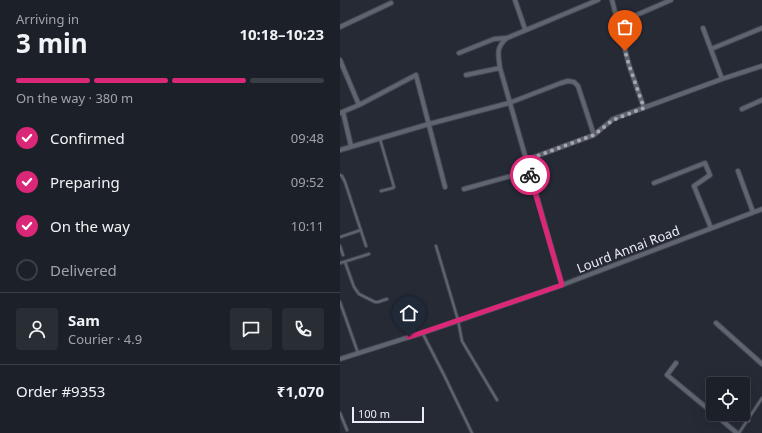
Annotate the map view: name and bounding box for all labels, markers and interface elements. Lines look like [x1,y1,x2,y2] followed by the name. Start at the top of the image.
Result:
[16,10,79,28] text: Arriving in
[608,10,642,51] pin
[614,16,636,38] icon: bag
[239,24,324,44] text: 10:18–10:23
[16,25,88,61] text: 3 min
[16,89,133,107] text: On the way · 380 m
[16,127,38,149] icon: check
[50,128,125,148] text: Confirmed
[291,129,324,147] text: 09:48
[510,155,550,195] courier
[519,164,541,186] icon: bike
[16,171,38,193] icon: check
[50,172,120,192] text: Preparing
[291,173,324,191] text: 09:52
[16,215,38,237] icon: check
[50,216,130,236] text: On the way
[291,217,324,235] text: 10:11
[574,221,682,277] street label: Lourd Annai Road
[50,260,117,280] text: Delivered
[392,296,426,337] pin
[398,302,420,324] icon: home
[16,308,58,350] button: person
[230,308,272,350] button: chat
[282,308,324,350] button: phone
[68,310,100,330] text: Sam
[68,330,142,348] text: Courier · 4.9
[706,377,750,421] map controls
[706,377,750,421] button: locate
[16,381,105,401] text: Order #9353
[277,381,324,401] text: ₹1,070
[352,405,424,424] scale bar
[358,406,390,421] text: 100 m

